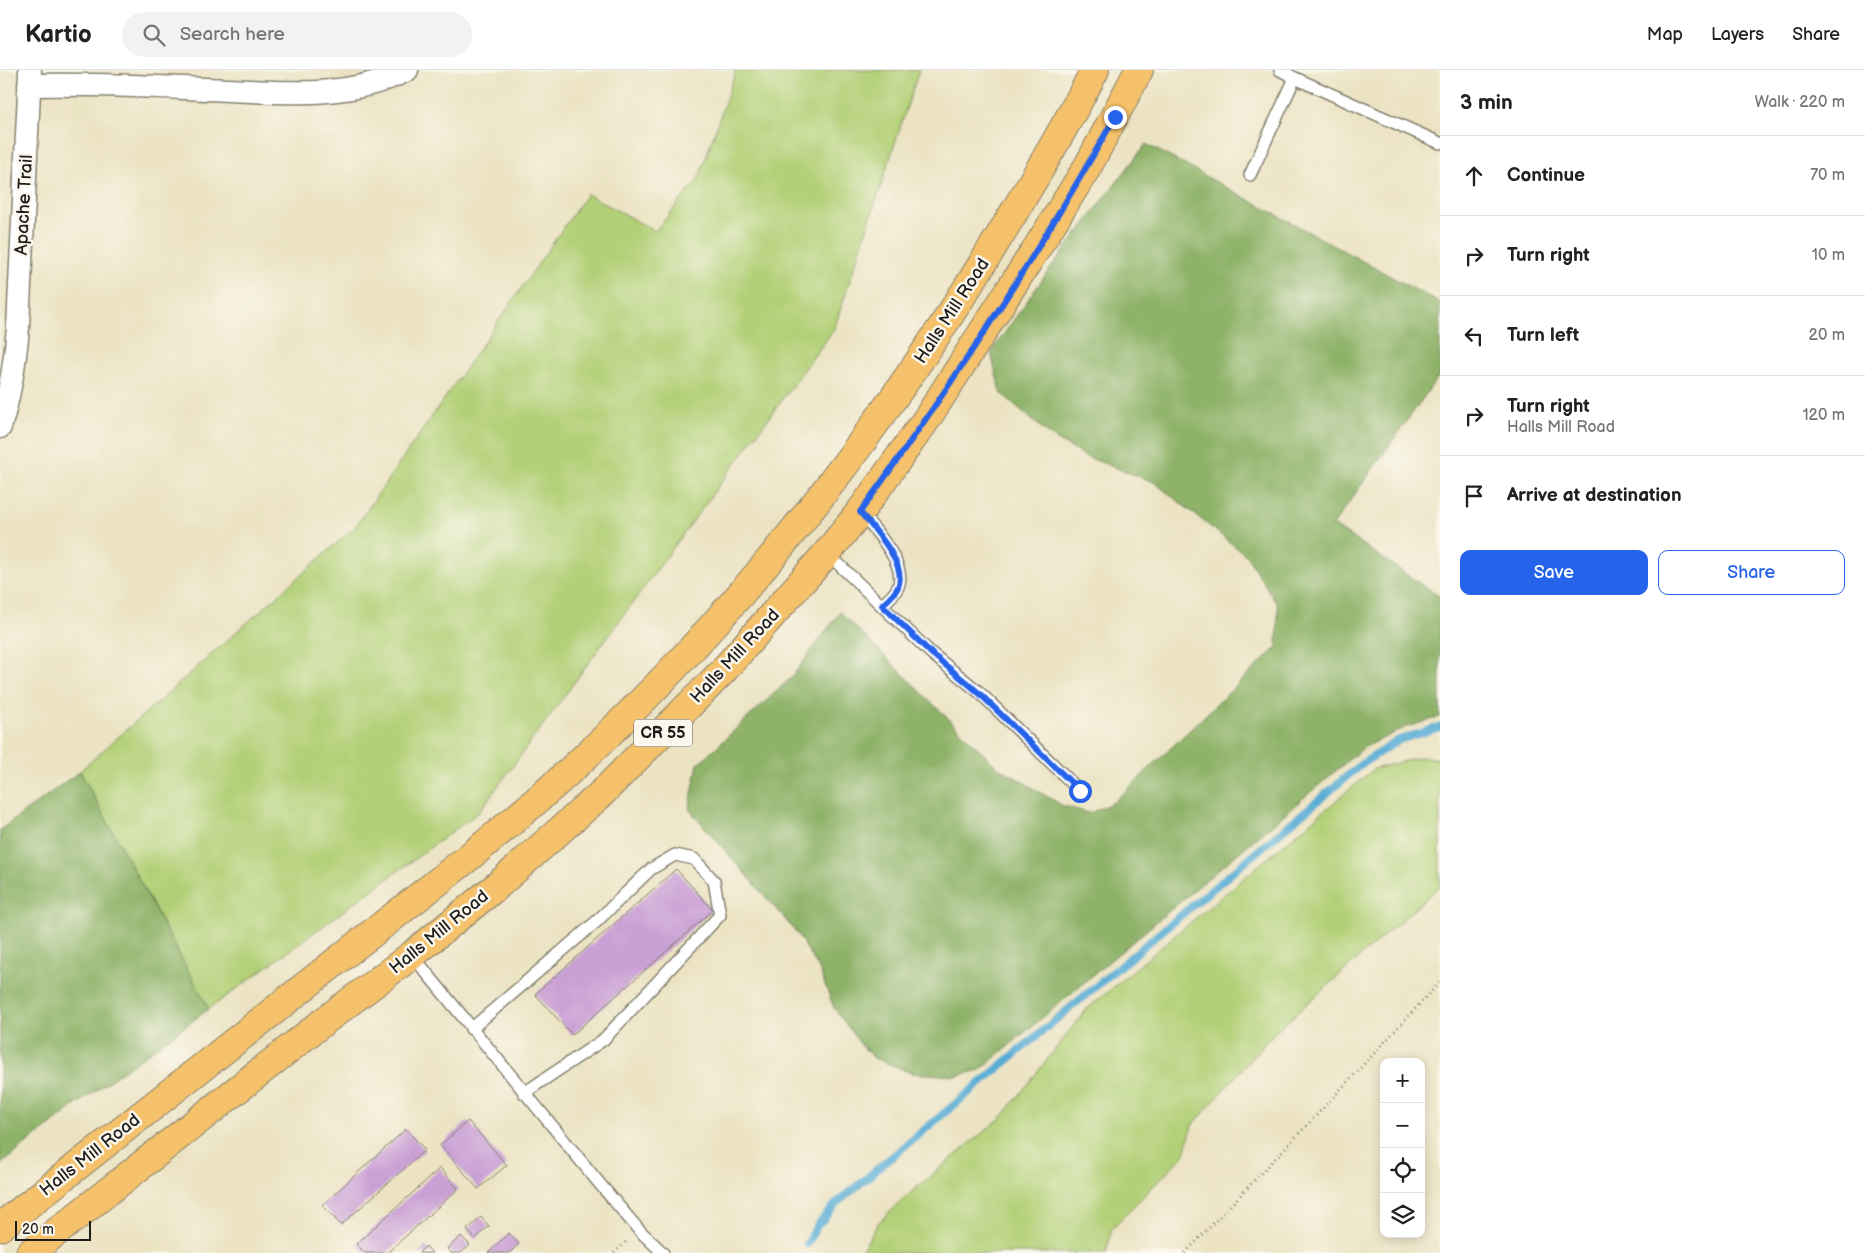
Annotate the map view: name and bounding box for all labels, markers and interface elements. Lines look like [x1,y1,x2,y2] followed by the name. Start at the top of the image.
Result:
[122,12,472,57] search box
[25,20,92,49] text: Kartio
[140,21,168,49] icon: search
[180,23,285,46] text: Search here
[1647,24,1683,45] text: Map
[1711,24,1764,45] text: Layers
[1792,24,1840,45] text: Share
[1460,90,1513,115] text: 3 min
[1755,93,1845,112] text: Walk · 220 m
[1104,106,1127,129] route end
[11,154,37,256] street label: Apache Trail
[1460,162,1488,190] icon: ahead
[1507,164,1585,187] text: Continue
[1810,166,1845,185] text: 70 m
[1460,242,1488,270] icon: right
[1507,244,1590,267] text: Turn right
[1812,246,1845,265] text: 10 m
[910,254,994,368] street label: Halls Mill Road
[1460,322,1488,350] icon: left
[1507,324,1579,347] text: Turn left
[1809,326,1845,345] text: 20 m
[1507,395,1590,418] text: Turn right
[1460,402,1488,430] icon: right
[1802,406,1845,425] text: 120 m
[1507,418,1615,437] text: Halls Mill Road
[1460,482,1488,510] icon: arrive
[1507,484,1682,507] text: Arrive at destination
[1460,550,1648,595] button: Save
[1658,550,1845,595] button: Share
[686,604,784,708] street label: Halls Mill Road
[634,720,692,746] road number: CR 55
[1069,780,1092,803] route start
[385,886,493,978] street label: Halls Mill Road
[1380,1058,1425,1238] map controls
[1380,1058,1425,1103] button: +
[1380,1103,1425,1148] button: −
[36,1109,144,1201] street label: Halls Mill Road
[1380,1148,1425,1193] button: locate
[1380,1193,1425,1238] button: layers
[15,1218,91,1241] scale bar
[22,1221,54,1238] text: 20 m

